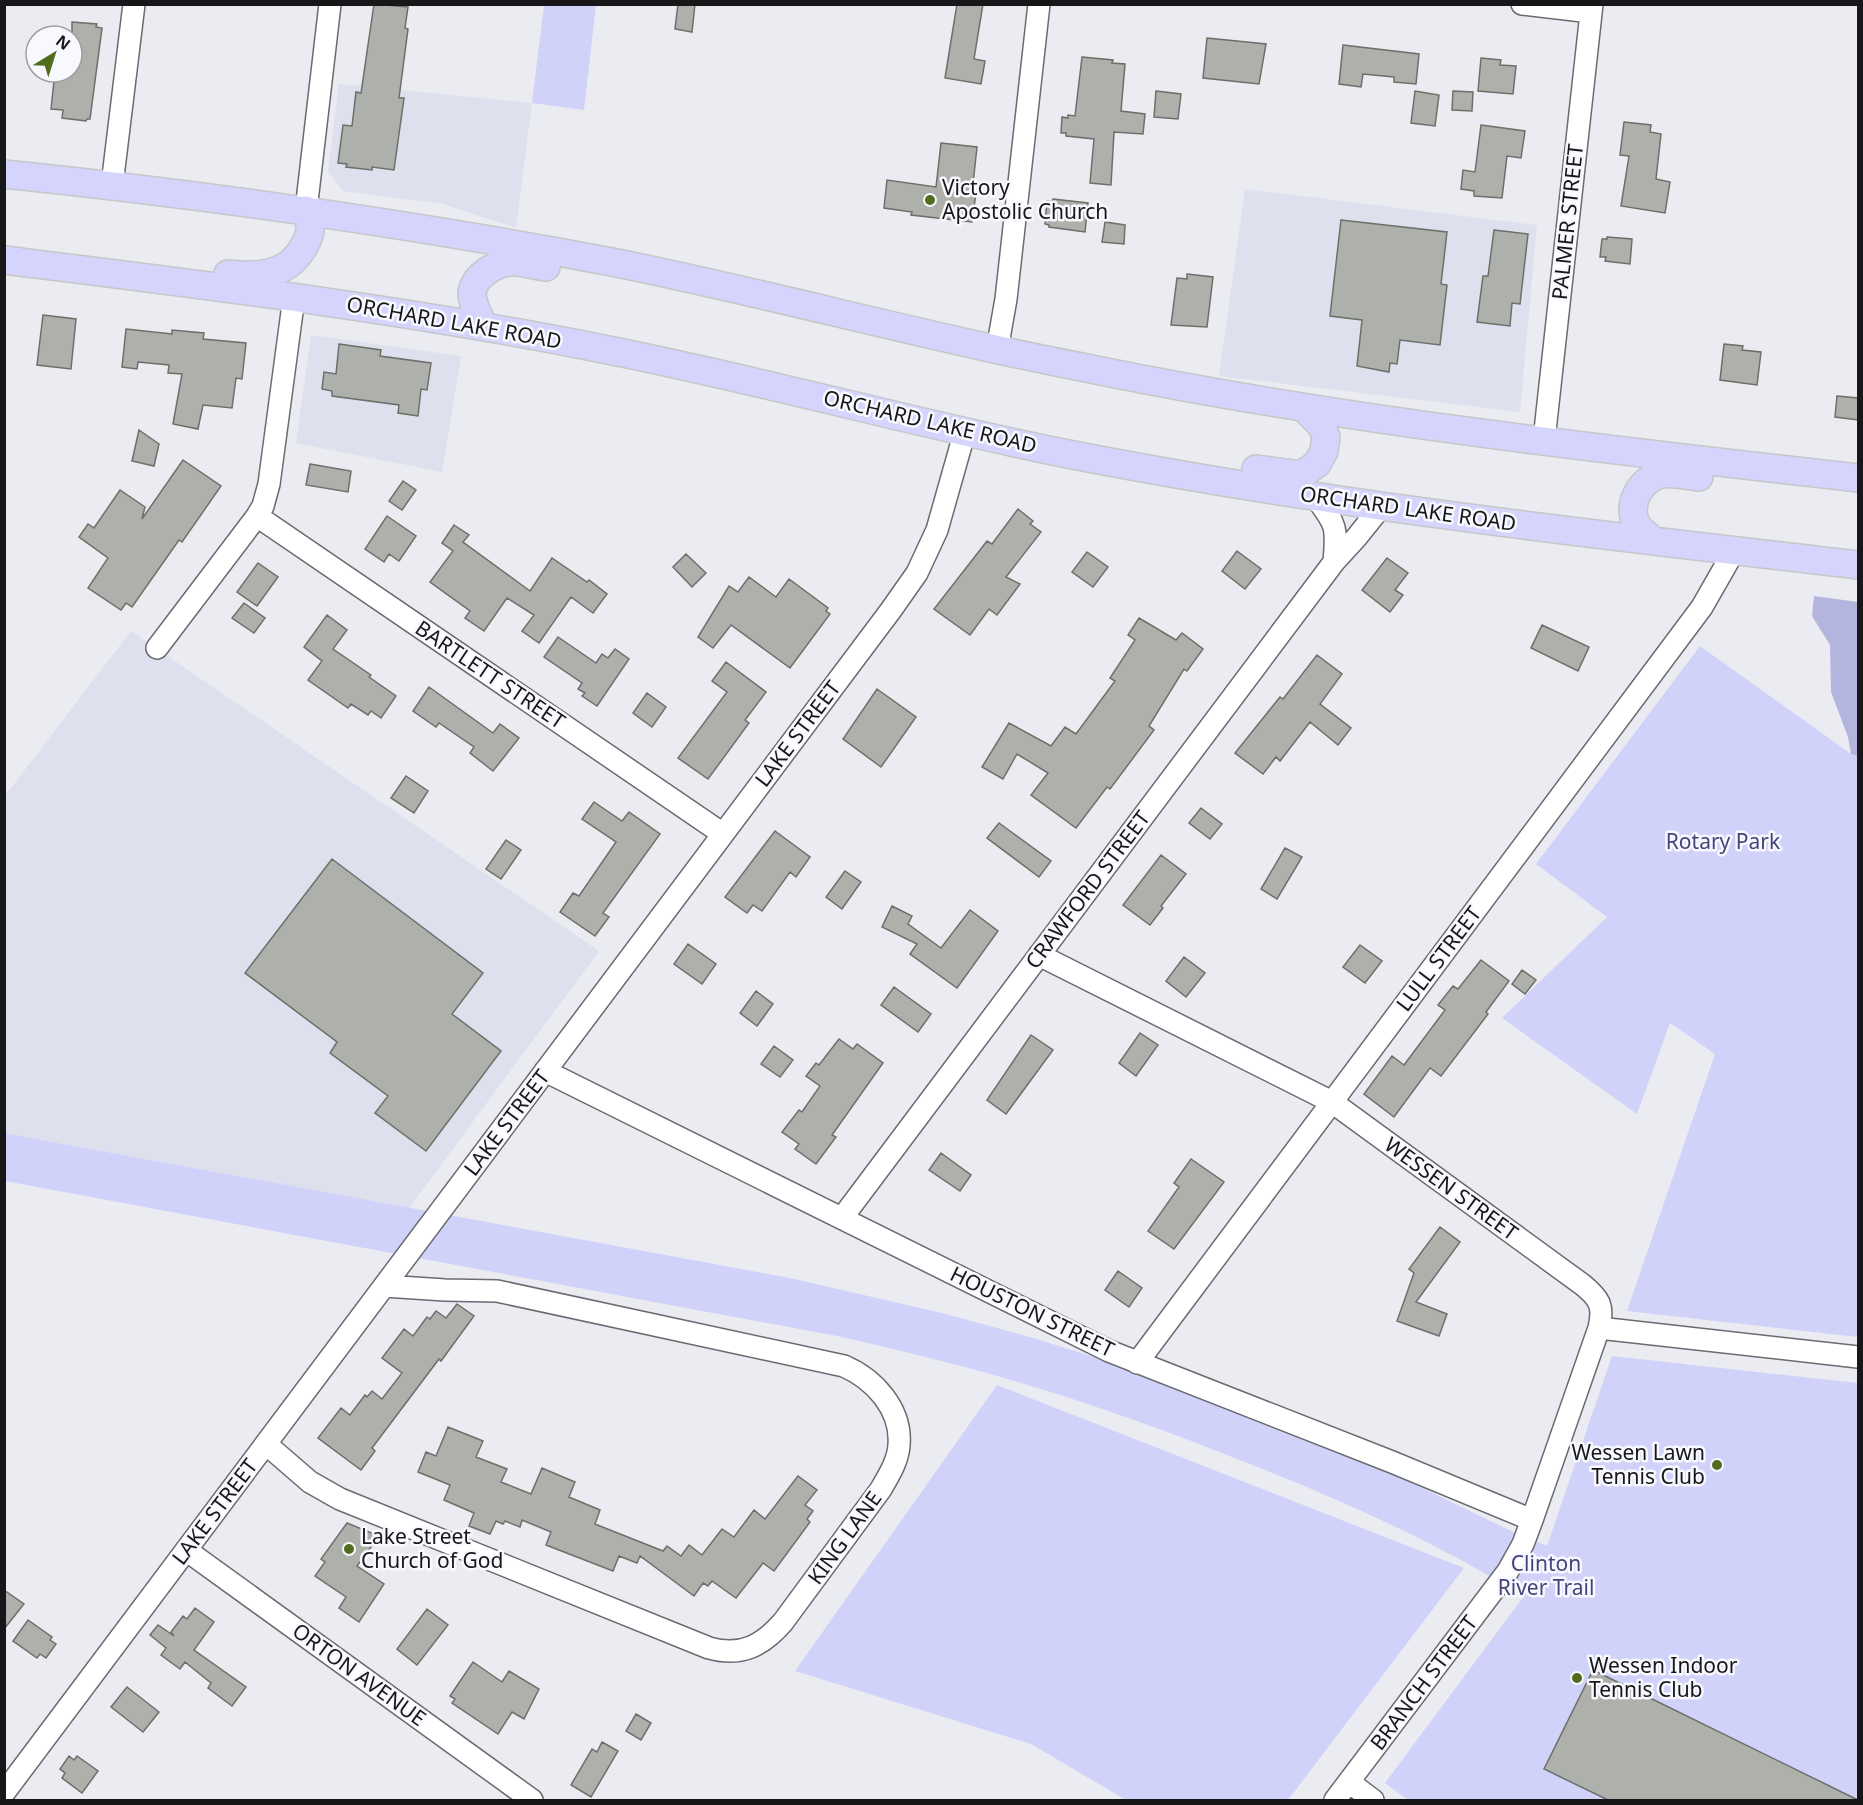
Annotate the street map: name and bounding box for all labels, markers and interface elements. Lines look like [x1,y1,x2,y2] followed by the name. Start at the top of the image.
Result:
[24,24,84,84] north arrow
[51,30,75,55] text: N
[1545,142,1589,301] street label: PALMER STREET
[942,173,1108,225] place label: Victory Apostolic Church
[923,193,937,207] marker: Victory Apostolic Church
[344,289,564,355] street label: ORCHARD LAKE ROAD
[821,383,1040,459] street label: ORCHARD LAKE ROAD
[1298,479,1518,537] street label: ORCHARD LAKE ROAD
[410,614,571,735] street label: BARTLETT STREET
[748,674,846,792] street label: LAKE STREET
[1019,804,1156,974] street label: CRAWFORD STREET
[1666,827,1781,855] park label: Rotary Park
[1389,900,1487,1017] street label: LULL STREET
[457,1063,555,1181] street label: LAKE STREET
[1379,1130,1524,1246] street label: WESSEN STREET
[946,1259,1119,1363] street label: HOUSTON STREET
[1571,1438,1705,1490] place label: Wessen Lawn Tennis Club
[165,1452,263,1570] street label: LAKE STREET
[1710,1458,1724,1472] marker: Wessen Lawn Tennis Club
[801,1485,888,1590] street label: KING LANE
[361,1522,503,1574] place label: Lake Street Church of God
[342,1542,356,1556] marker: Lake Street Church of God
[1498,1549,1594,1601] park label: Clinton River Trail
[1363,1609,1483,1755] street label: BRANCH STREET
[287,1616,432,1732] street label: ORTON AVENUE
[1589,1651,1738,1703] place label: Wessen Indoor Tennis Club
[1570,1671,1584,1685] marker: Wessen Indoor Tennis Club

